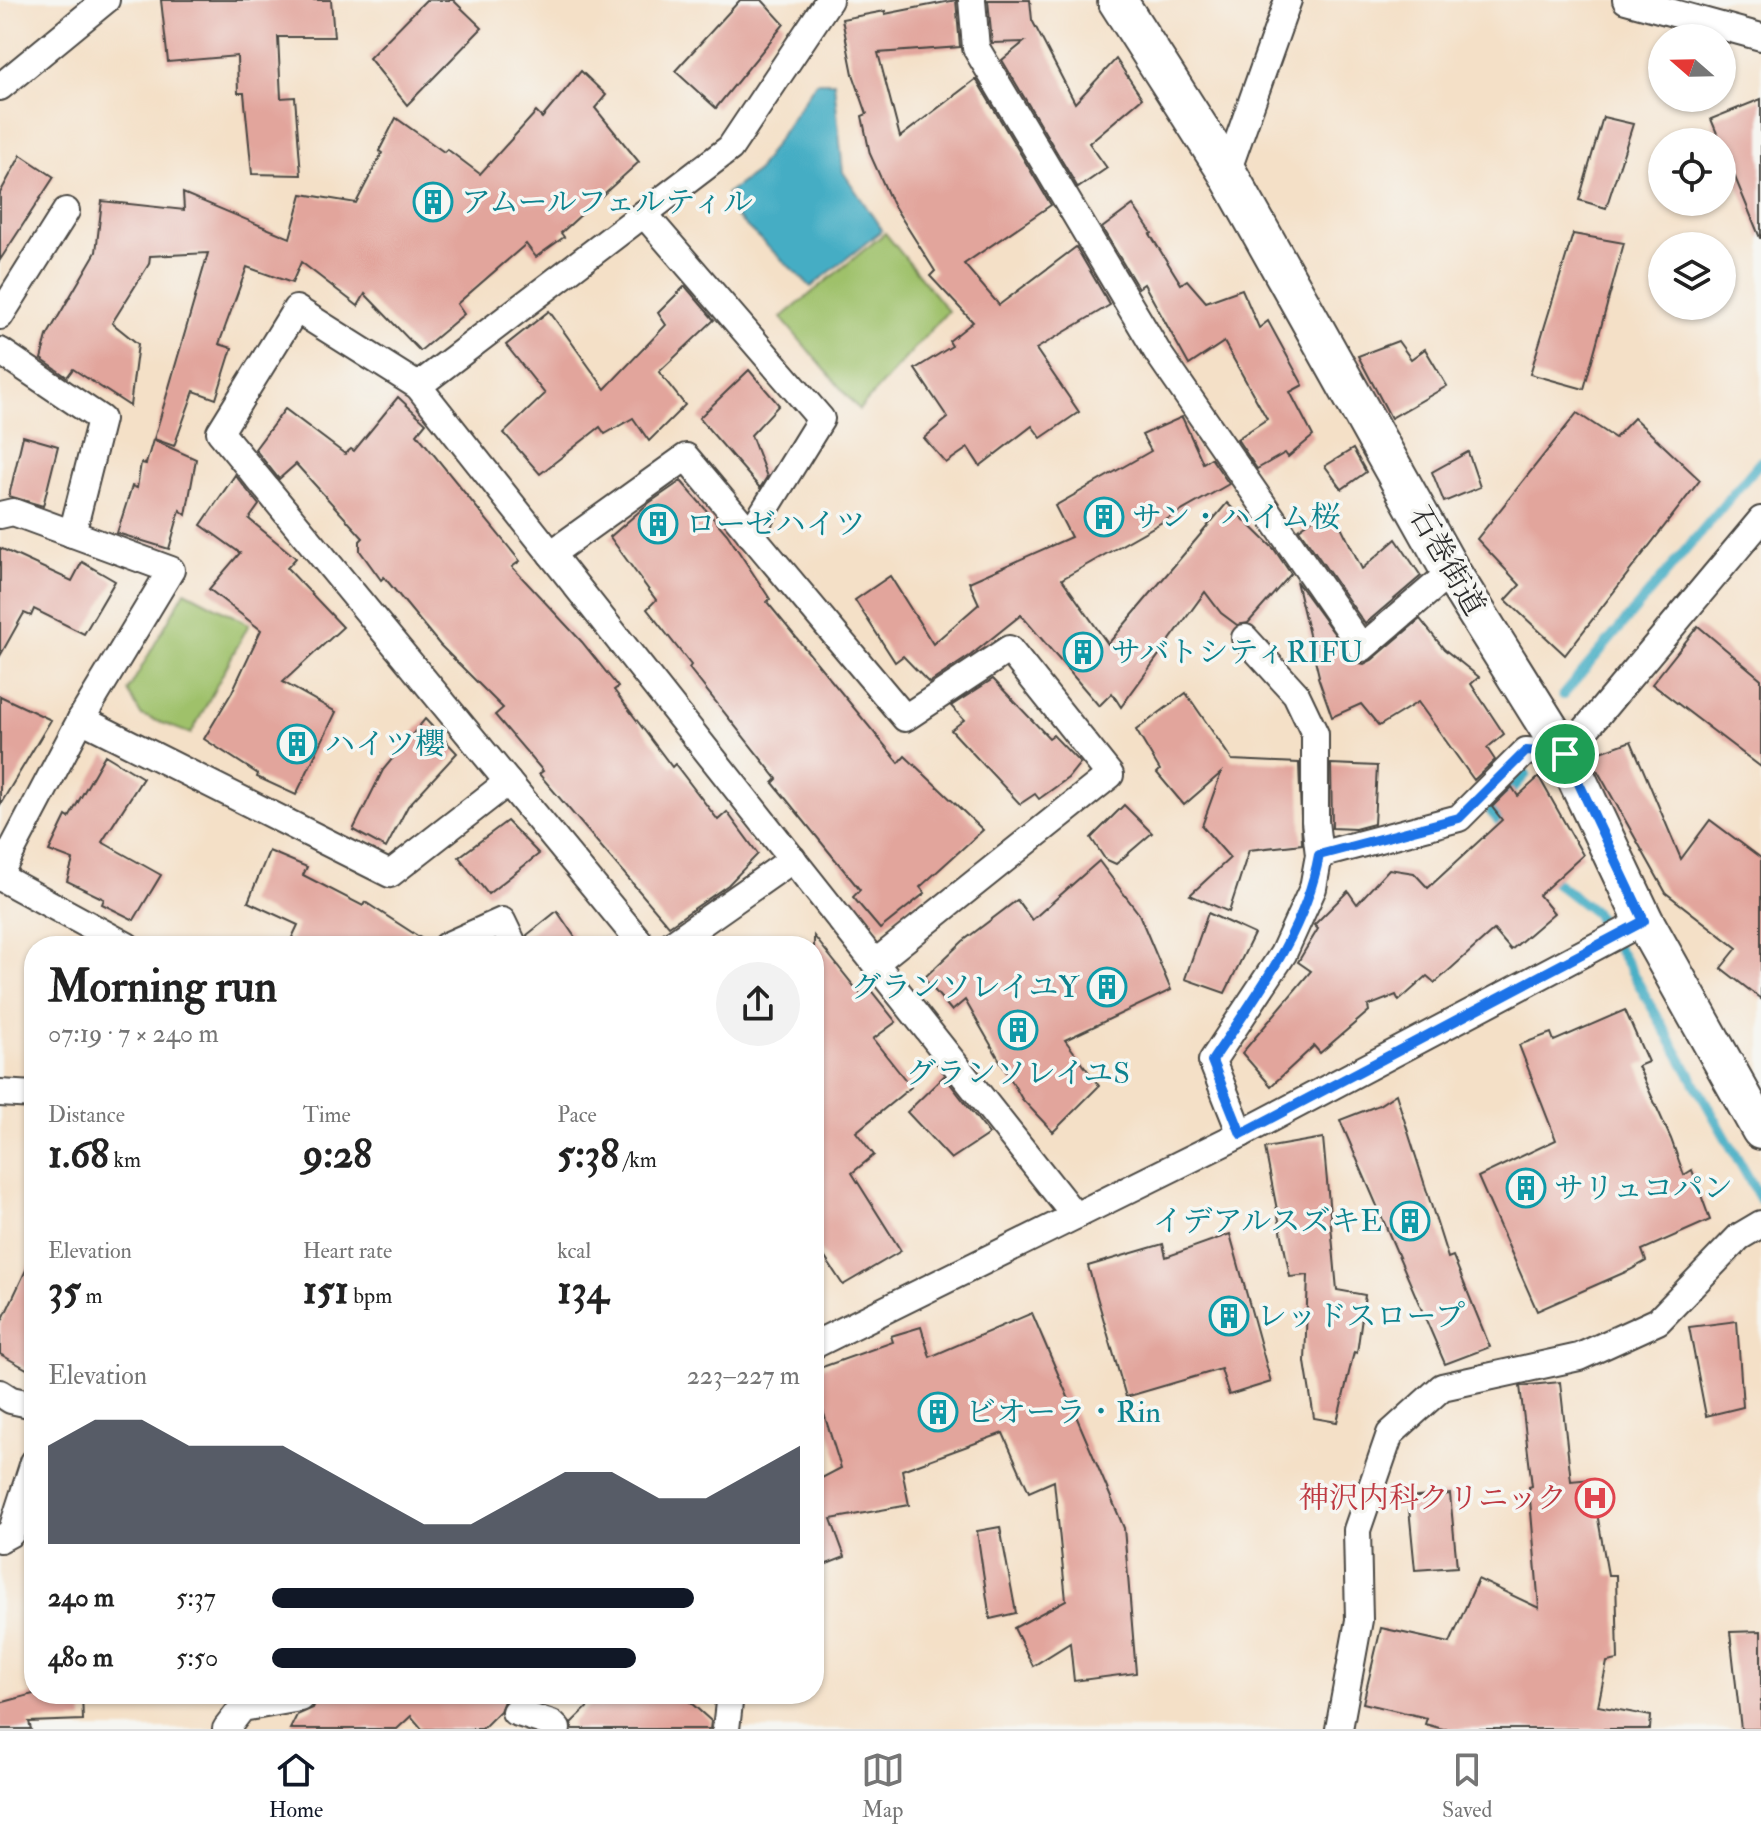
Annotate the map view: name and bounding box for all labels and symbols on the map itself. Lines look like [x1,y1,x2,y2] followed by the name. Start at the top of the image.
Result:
[1648,24,1736,112] north arrow
[412,181,454,223] building icon: アムールフェルティル
[461,184,753,221] place label: アムールフェルティル
[1083,496,1125,538] building icon: サン・ハイム桜
[1132,499,1341,536] place label: サン・ハイム桜
[1401,500,1493,622] street label: 石巻街道
[637,503,679,545] building icon: ローゼハイツ
[686,506,865,543] place label: ローゼハイツ
[1062,631,1104,673] building icon: サバトシティRIFU
[1111,634,1364,671] place label: サバトシティRIFU
[1531,720,1599,788] pin
[276,723,318,765] building icon: ハイツ櫻
[325,726,445,763] place label: ハイツ櫻
[1086,966,1128,1008] building icon: グランソレイユY
[851,969,1080,1006] place label: グランソレイユY
[997,1009,1039,1051] building icon: グランソレイユS
[906,1055,1130,1092] place label: グランソレイユS
[1505,1167,1547,1209] building icon: サリュコパン
[1554,1170,1733,1207] place label: サリュコパン
[1389,1200,1431,1242] building icon: イデアルスズキE
[1152,1203,1382,1240] place label: イデアルスズキE
[1208,1295,1250,1337] building icon: レッドスロープ
[1257,1298,1465,1335] place label: レッドスロープ
[917,1391,959,1433] building icon: ビオーラ・Rin
[966,1394,1161,1431] place label: ビオーラ・Rin
[1574,1477,1616,1519] hospital icon: 神沢内科クリニック
[1299,1480,1567,1517] place label: 神沢内科クリニック

